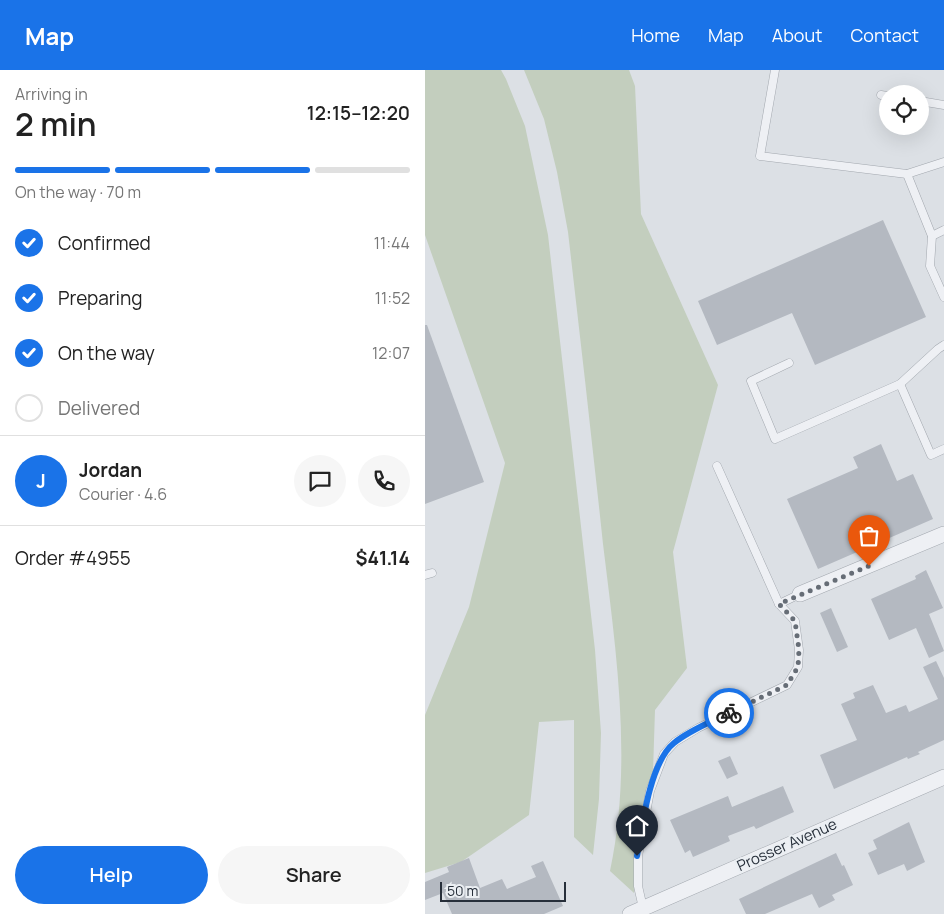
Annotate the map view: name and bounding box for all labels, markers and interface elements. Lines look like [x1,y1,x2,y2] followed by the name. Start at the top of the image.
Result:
[25,19,74,52] text: Map
[631,23,680,47] text: Home
[708,23,744,47] text: Map
[772,23,822,47] text: About
[850,23,919,47] text: Contact
[15,83,88,105] text: Arriving in
[879,85,929,135] map controls
[879,85,929,135] button: locate
[307,100,410,126] text: 12:15–12:20
[15,102,97,146] text: 2 min
[15,181,141,203] text: On the way · 70 m
[15,229,43,257] icon: check
[58,230,151,256] text: Confirmed
[374,232,410,254] text: 11:44
[15,284,43,312] icon: check
[58,285,143,311] text: Preparing
[375,287,410,309] text: 11:52
[15,339,43,367] icon: check
[58,340,155,366] text: On the way
[372,342,410,364] text: 12:07
[58,395,140,421] text: Delivered
[294,455,346,507] button: chat
[358,455,410,507] button: phone
[79,457,142,483] text: Jordan
[36,468,46,494] text: J
[79,483,167,505] text: Courier · 4.6
[848,515,890,566] pin
[855,522,883,550] icon: bag
[15,545,131,571] text: Order #4955
[356,545,410,571] text: $41.14
[704,688,754,738] courier
[715,699,743,727] icon: bike
[616,805,658,856] pin
[623,812,651,840] icon: home
[733,813,840,876] street label: Prosser Avenue
[15,846,208,904] button: Help
[218,846,410,904] button: Share
[440,879,566,902] scale bar
[447,881,478,900] text: 50 m

